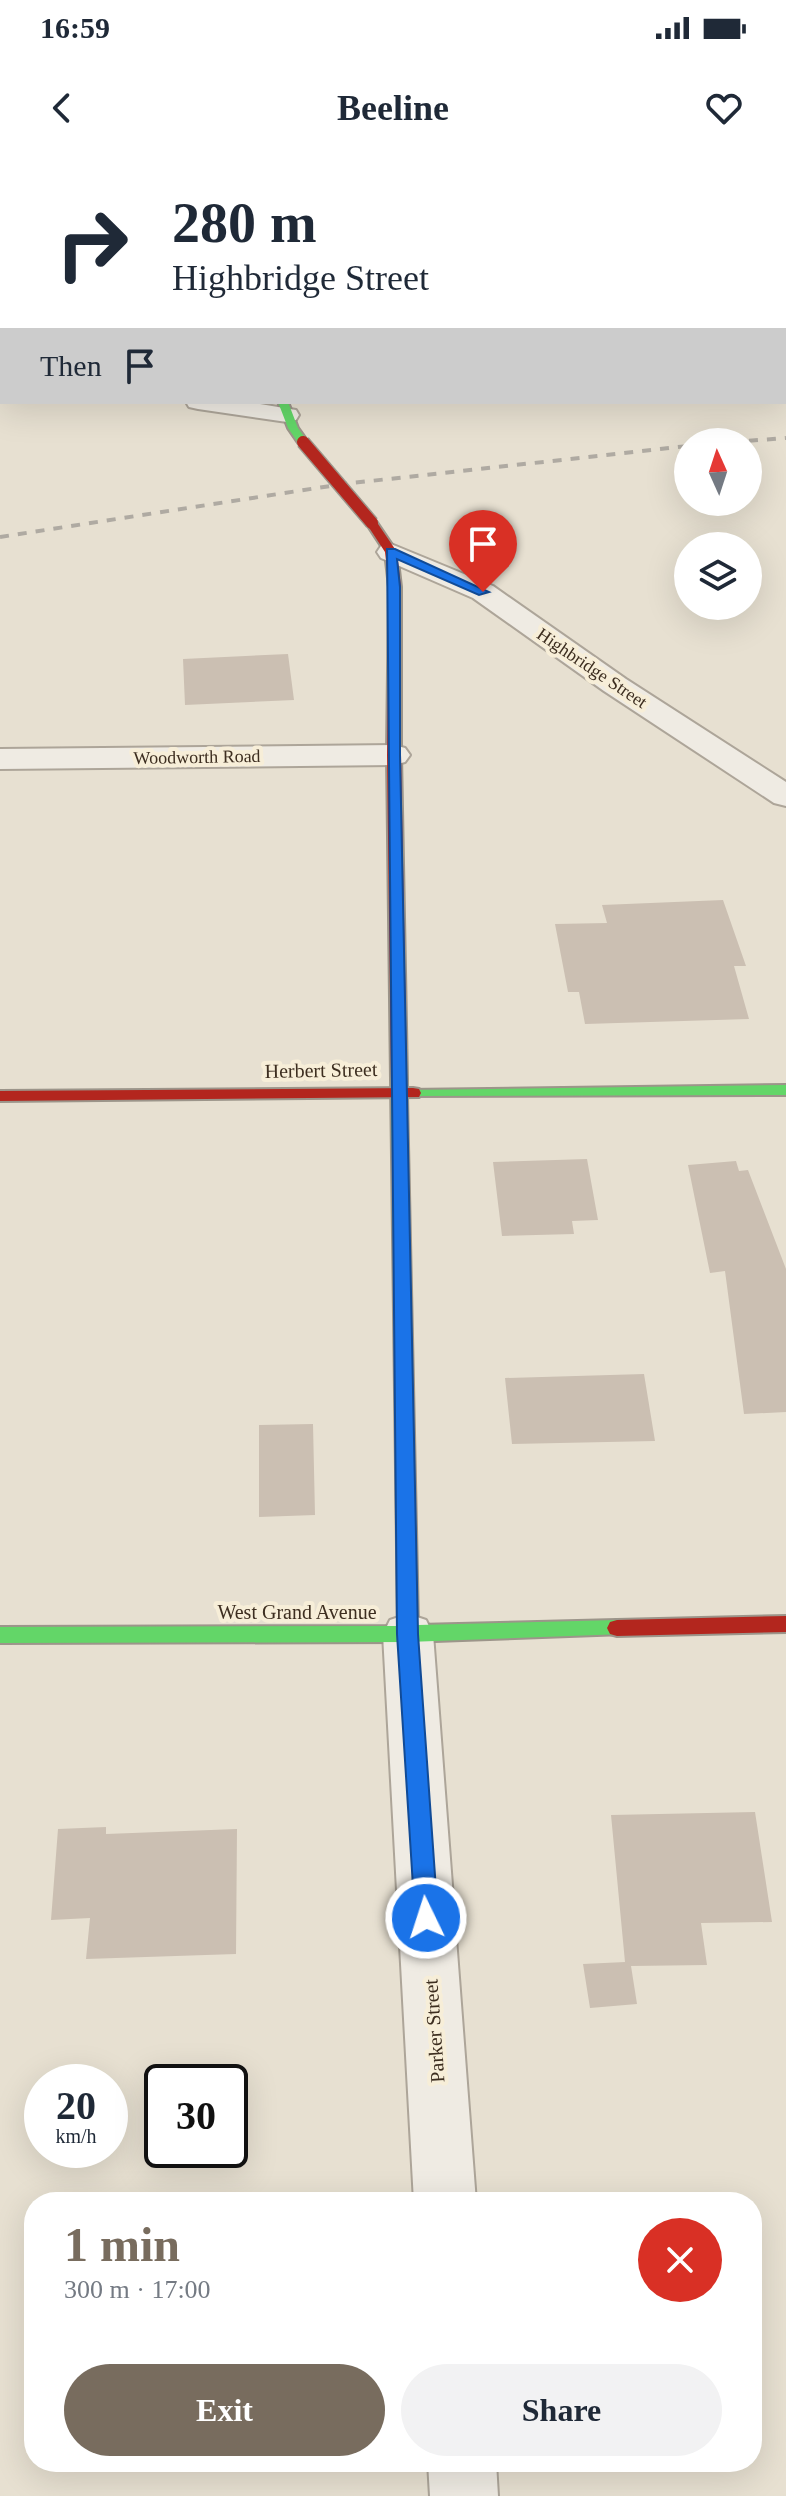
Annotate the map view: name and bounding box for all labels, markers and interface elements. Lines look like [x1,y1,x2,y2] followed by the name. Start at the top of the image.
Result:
[40,11,110,44] text: 16:59
[40,86,84,130] icon: back
[702,86,746,130] icon: heart
[337,88,449,128] text: Beeline
[40,192,144,296] icon: right
[172,192,317,254] text: 280 m
[172,258,429,298] text: Highbridge Street
[118,344,162,388] icon: arrive
[40,349,102,382] text: Then
[674,428,762,516] north arrow
[674,428,762,620] map controls
[449,510,517,592] pin
[461,522,505,566] icon: arrive
[674,532,762,620] button: layers
[533,624,651,712] street label: Highbridge Street
[133,746,261,768] street label: Woodworth Road
[264,1058,378,1082] street label: Herbert Street
[217,1601,377,1623] street label: West Grand Avenue
[384,1876,468,1960] position arrow
[419,1978,449,2084] street label: Parker Street
[144,2064,248,2168] speed limit sign: 30
[56,2083,96,2128] text: 20
[55,2125,97,2147] text: km/h
[64,2218,180,2271] text: 1 min
[638,2218,722,2302] button: close
[64,2275,211,2304] text: 300 m · 17:00
[64,2364,385,2456] button: Exit
[401,2364,722,2456] button: Share

